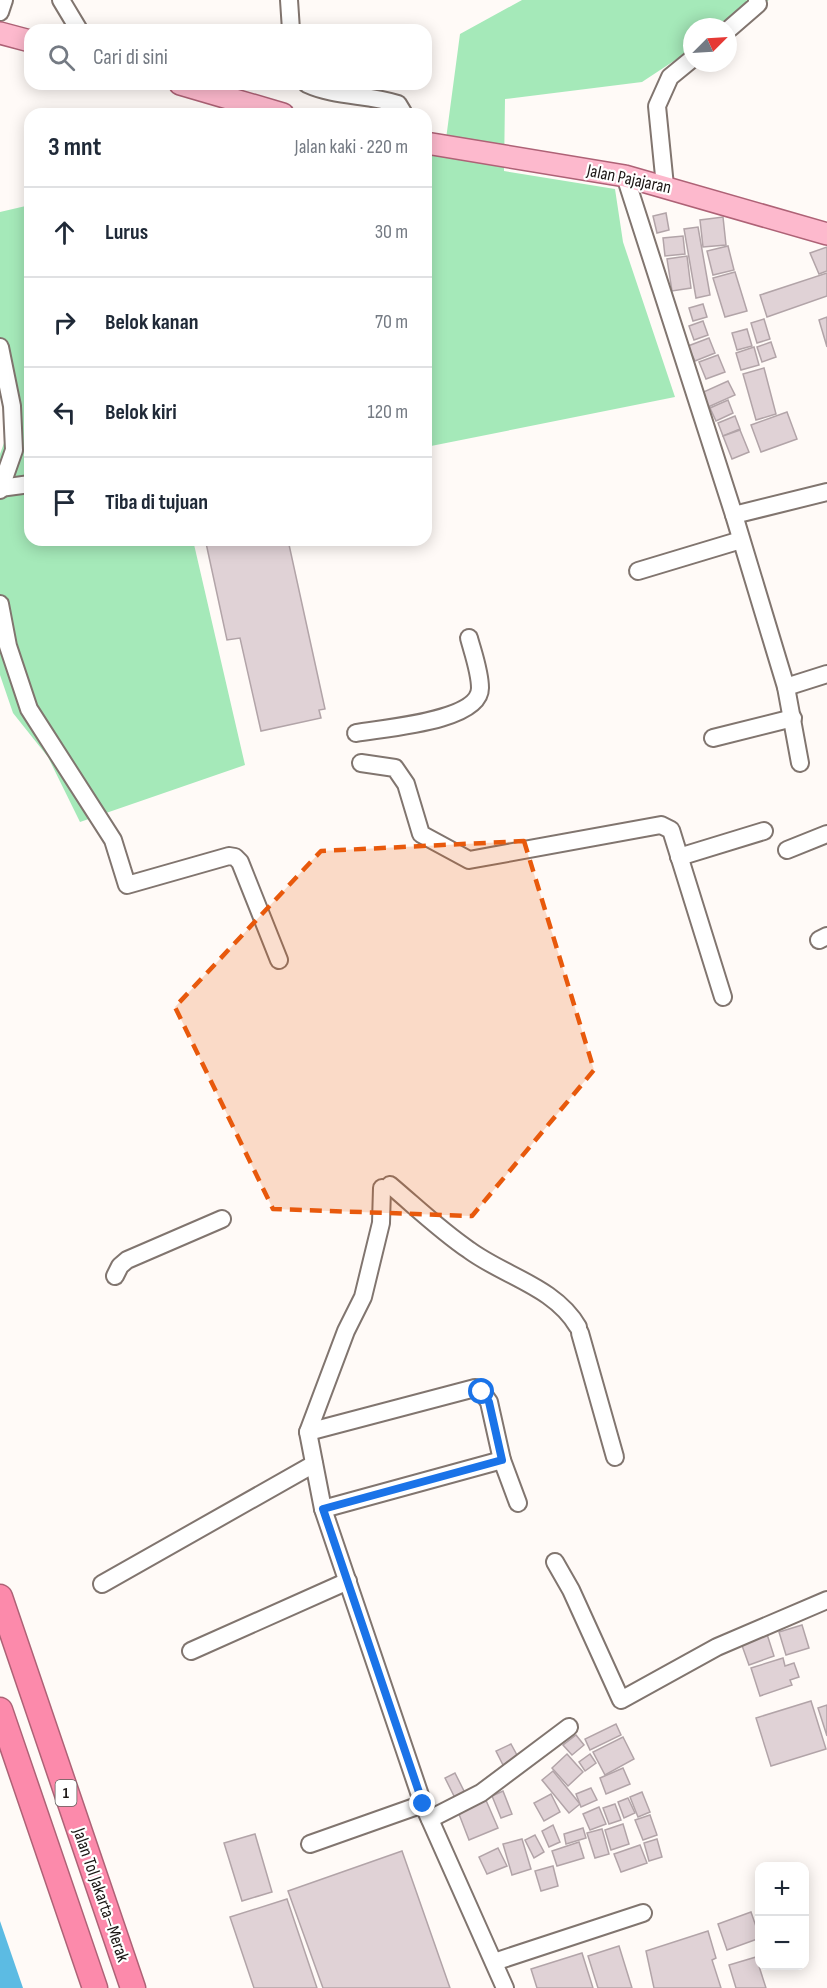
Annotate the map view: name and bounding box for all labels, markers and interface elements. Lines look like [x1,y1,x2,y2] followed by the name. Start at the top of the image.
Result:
[683,18,737,72] north arrow
[24,24,432,90] search box
[45,41,78,74] icon: search
[93,44,168,71] text: Cari di sini
[48,132,101,163] text: 3 mnt
[295,135,408,159] text: Jalan kaki · 220 m
[584,160,673,198] street label: Jalan Pajajaran
[48,216,81,249] icon: ahead
[105,219,148,246] text: Lurus
[375,220,408,244] text: 30 m
[48,306,81,339] icon: right
[105,309,198,336] text: Belok kanan
[375,310,408,334] text: 70 m
[48,396,81,429] icon: left
[105,399,177,426] text: Belok kiri
[368,400,408,424] text: 120 m
[48,486,81,519] icon: arrive
[105,489,208,516] text: Tiba di tujuan
[468,1378,494,1404] route start
[56,1780,76,1806] road number: 1
[409,1790,435,1816] route end
[68,1824,134,1965] street label: Jalan Tol Jakarta–Merak
[755,1862,809,1970] map controls
[755,1862,809,1916] button: +
[755,1916,809,1970] button: −

